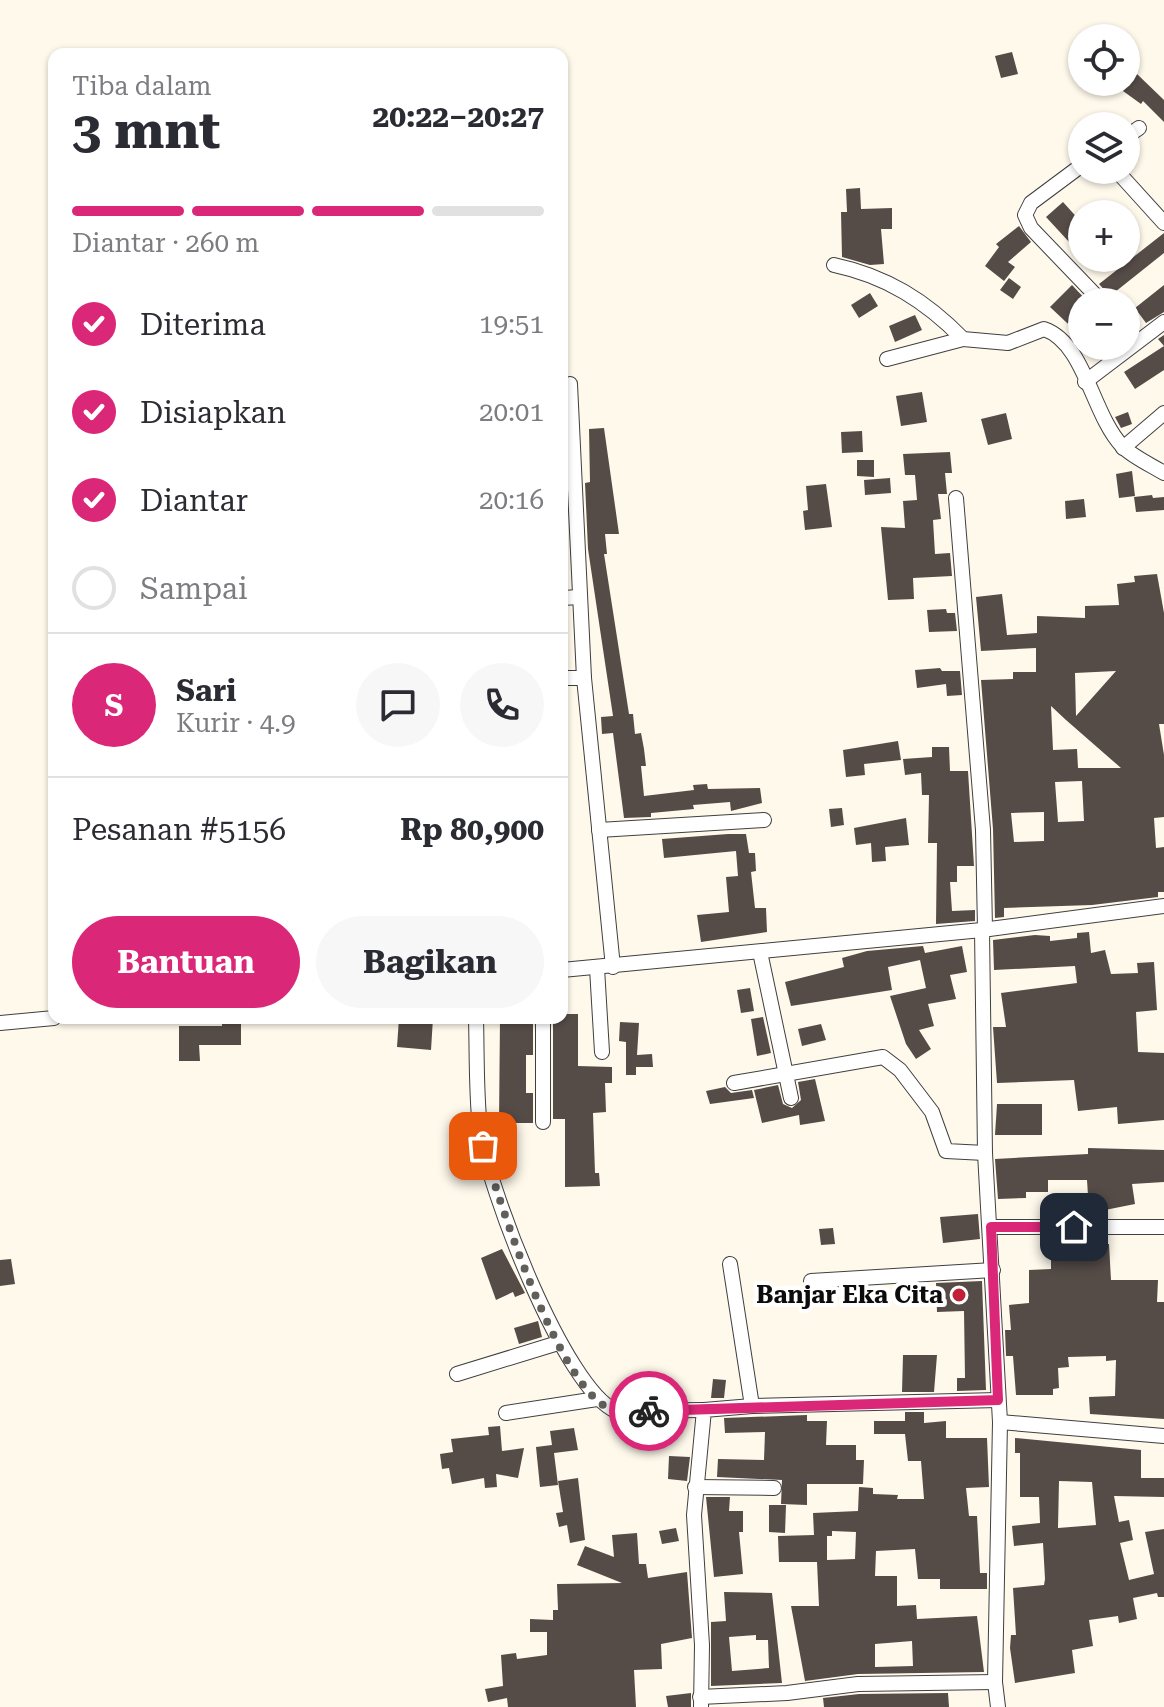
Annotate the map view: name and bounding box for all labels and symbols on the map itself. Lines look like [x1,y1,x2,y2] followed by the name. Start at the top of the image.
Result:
[449,1112,517,1180] pin
[1040,1193,1108,1261] pin
[756,1281,943,1309] place label: Banjar Eka Cita
[950,1286,968,1304] marker: Banjar Eka Cita
[609,1371,689,1451] courier

